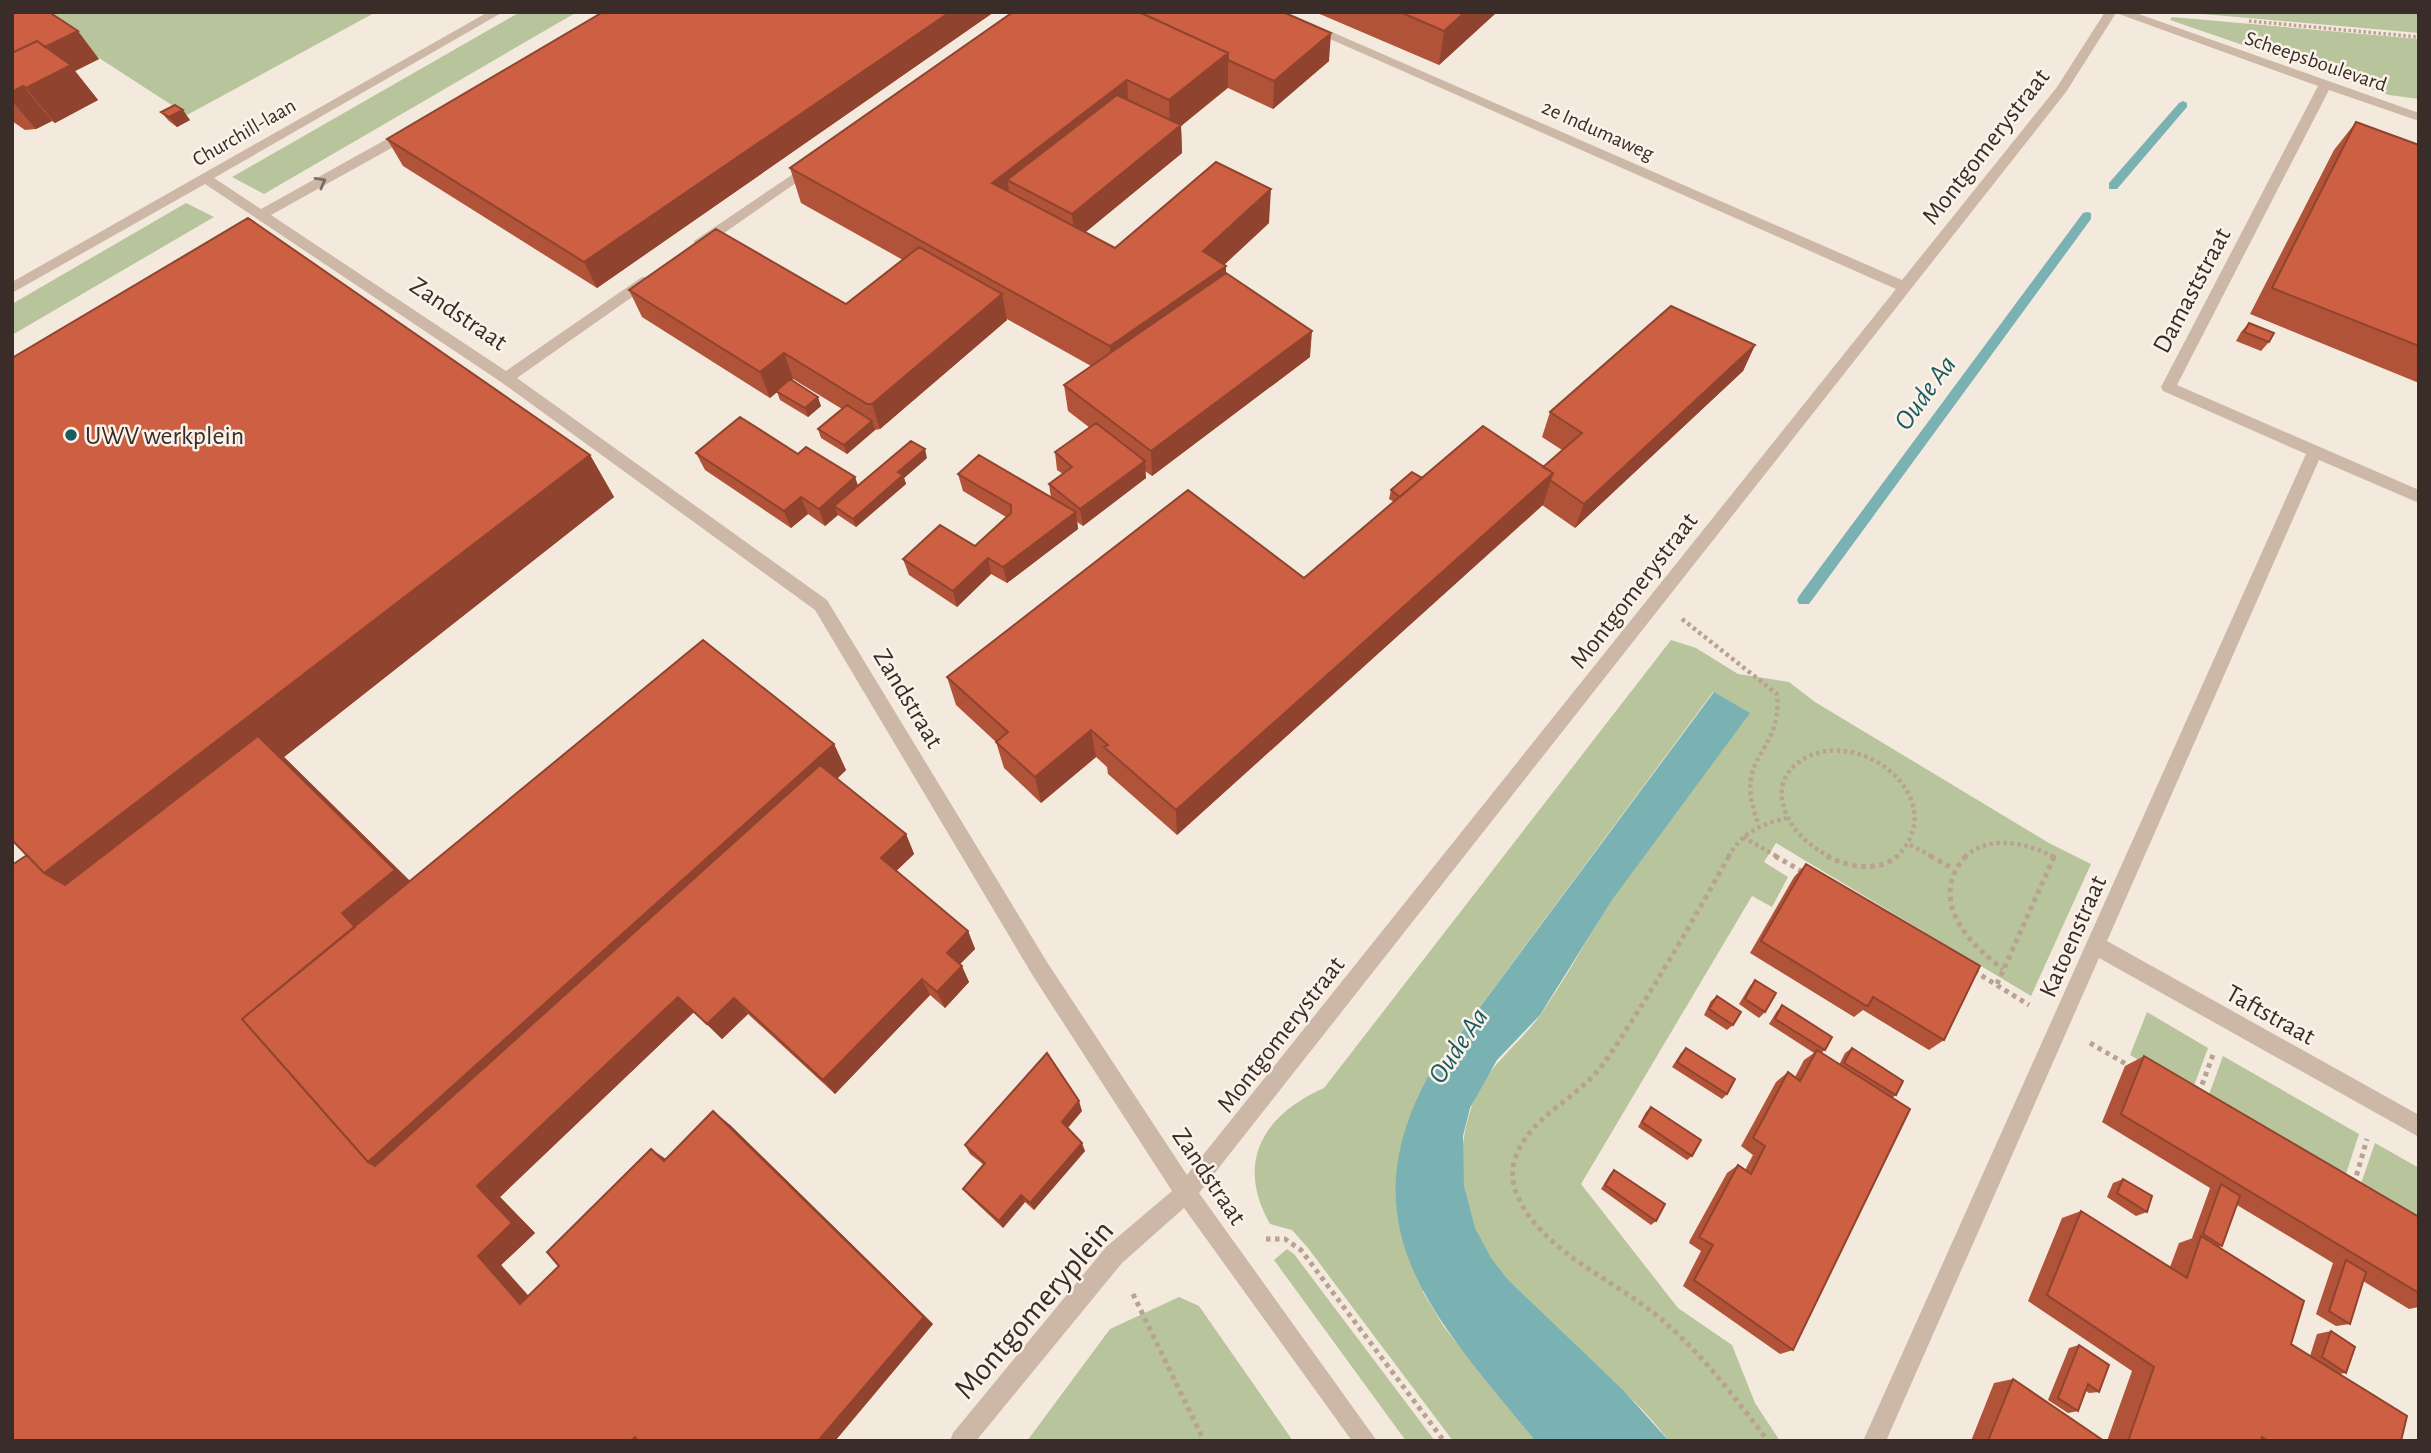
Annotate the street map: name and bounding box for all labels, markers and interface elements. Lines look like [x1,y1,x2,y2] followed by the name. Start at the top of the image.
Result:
[2242,27,2390,96] street label: Scheepsboulevard
[1917,64,2054,229] street label: Montgomerystraat
[189,95,299,170] street label: Churchill-laan
[1539,96,1658,165] street label: 2e Indumaweg
[314,177,326,190] one-way arrow
[2148,224,2236,357] street label: Damaststraat
[405,272,512,356] street label: Zandstraat
[1889,351,1962,436] water label: Oude Aa
[85,423,244,449] place label: UWV werkplein
[63,427,79,443] marker: UWV werkplein
[1565,508,1702,673] street label: Montgomerystraat
[868,644,948,753] street label: Zandstraat
[2035,872,2111,1001] street label: Katoenstraat
[1212,952,1349,1117] street label: Montgomerystraat
[2222,980,2319,1050] street label: Taftstraat
[1423,1003,1494,1089] water label: Oude Aa
[1167,1123,1251,1230] street label: Zandstraat
[948,1214,1120,1405] street label: Montgomeryplein

